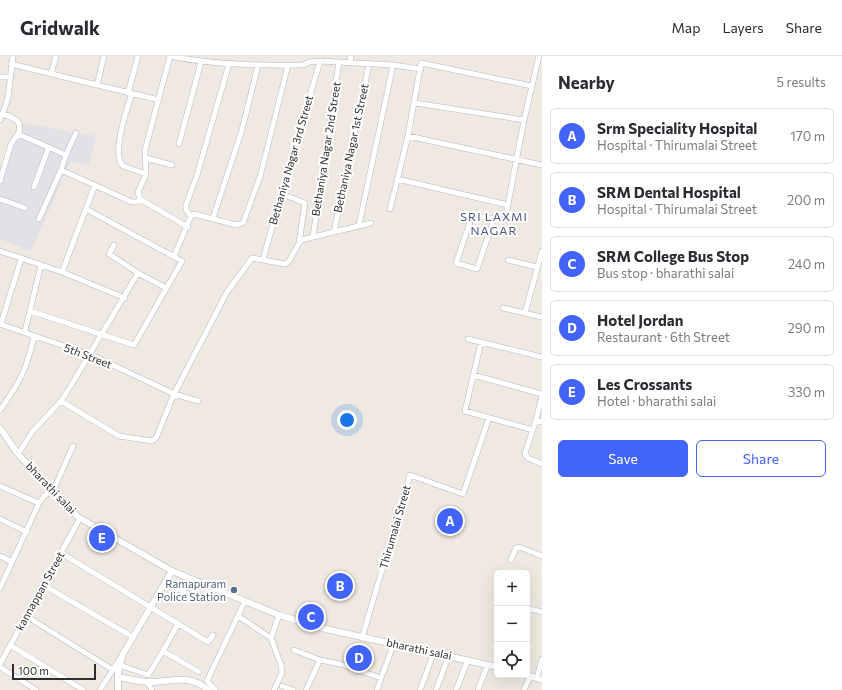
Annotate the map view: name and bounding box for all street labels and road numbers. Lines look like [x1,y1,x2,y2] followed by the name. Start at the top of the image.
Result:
[308,80,343,217] street label: Bethaniya Nagar 2nd Street
[330,82,371,214] street label: Bethaniya Nagar 1st Street
[266,93,315,226] street label: Bethaniya Nagar 3rd Street
[62,340,114,371] street label: 5th Street
[24,459,79,516] street label: bharathi salai
[376,483,413,570] street label: Thirumalai Street
[12,549,67,633] street label: kannappan Street
[385,635,453,662] street label: bharathi salai

